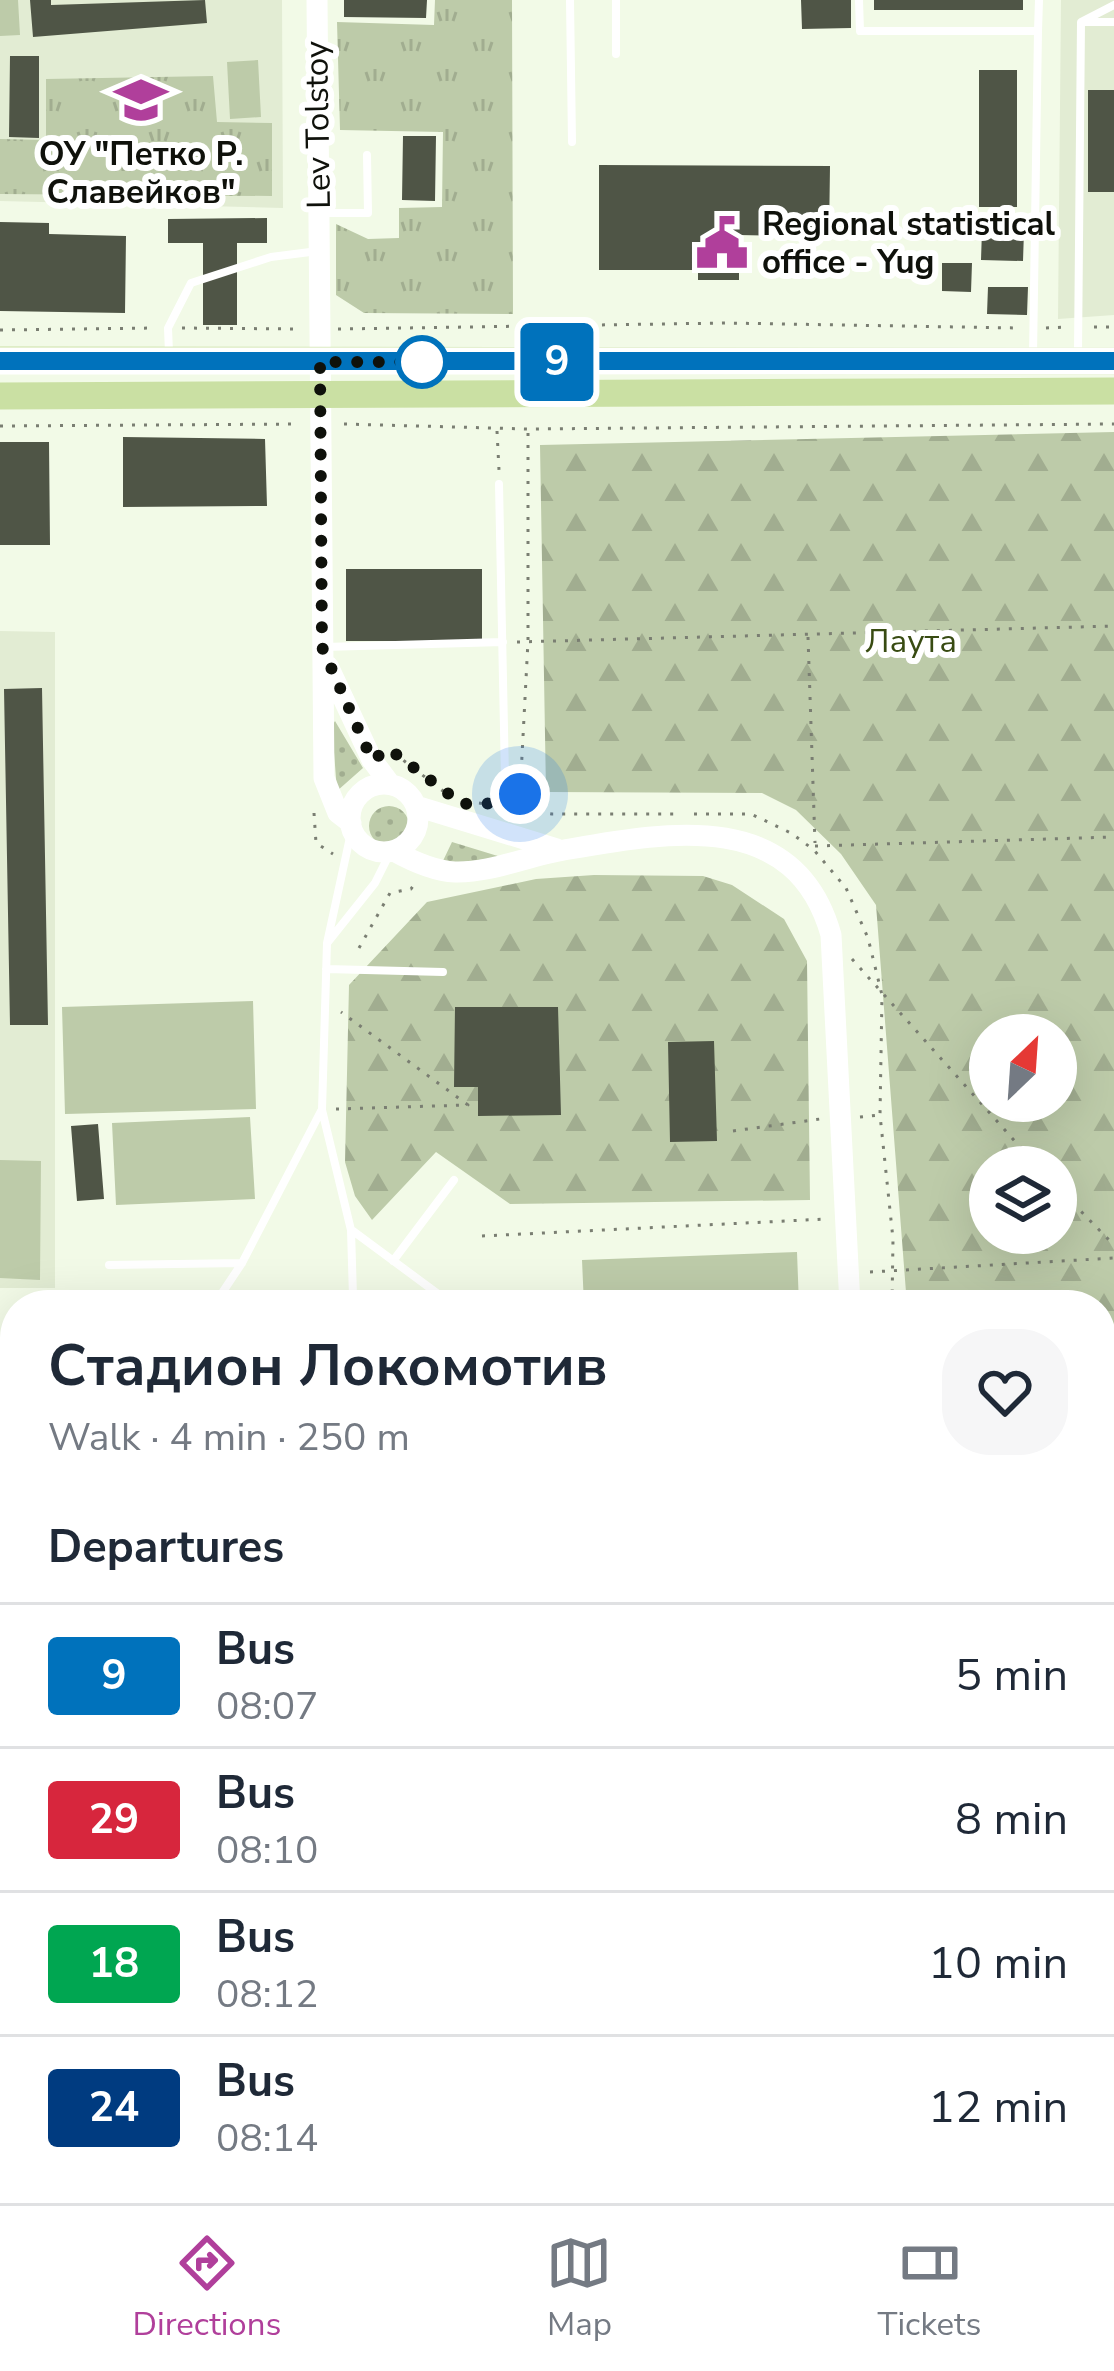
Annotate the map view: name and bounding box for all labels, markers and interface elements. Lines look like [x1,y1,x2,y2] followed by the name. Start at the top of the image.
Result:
[294,41,342,209] street label: Lev Tolstoy
[112,71,170,129] school or university icon: ОУ "Петко Р. Славейков"
[39,132,243,215] place label: ОУ "Петко Р. Славейков"
[762,202,1056,285] place label: Regional statistical office - Yug
[693,214,751,272] public building icon: Regional statistical office - Yug
[518,323,596,401] line badge: 9
[544,333,570,390] text: 9
[397,337,447,387] unlabelled marker
[865,619,957,664] park label: Лаута
[490,764,550,824] your location
[969,1014,1077,1122] north arrow
[969,1014,1077,1254] map controls
[969,1146,1077,1254] button: layers
[48,1327,607,1405] text: Стадион Локомотив
[942,1329,1068,1455] button: heart
[48,1411,410,1464] text: Walk · 4 min · 250 m
[48,1517,284,1578] text: Departures
[216,1619,295,1680] text: Bus
[955,1645,1068,1706] text: 5 min
[101,1647,127,1704] text: 9
[216,1680,319,1733] text: 08:07
[216,1763,295,1824] text: Bus
[955,1789,1068,1850] text: 8 min
[89,1791,139,1848] text: 29
[216,1824,319,1877] text: 08:10
[216,1907,295,1968] text: Bus
[928,1933,1068,1994] text: 10 min
[89,1935,139,1992] text: 18
[216,1968,319,2021] text: 08:12
[216,2051,295,2112] text: Bus
[928,2077,1068,2138] text: 12 min
[89,2079,139,2136] text: 24
[216,2112,319,2165] text: 08:14
[133,2230,281,2347] tab: Directions
[546,2230,612,2347] tab: Map
[878,2230,981,2347] tab: Tickets

